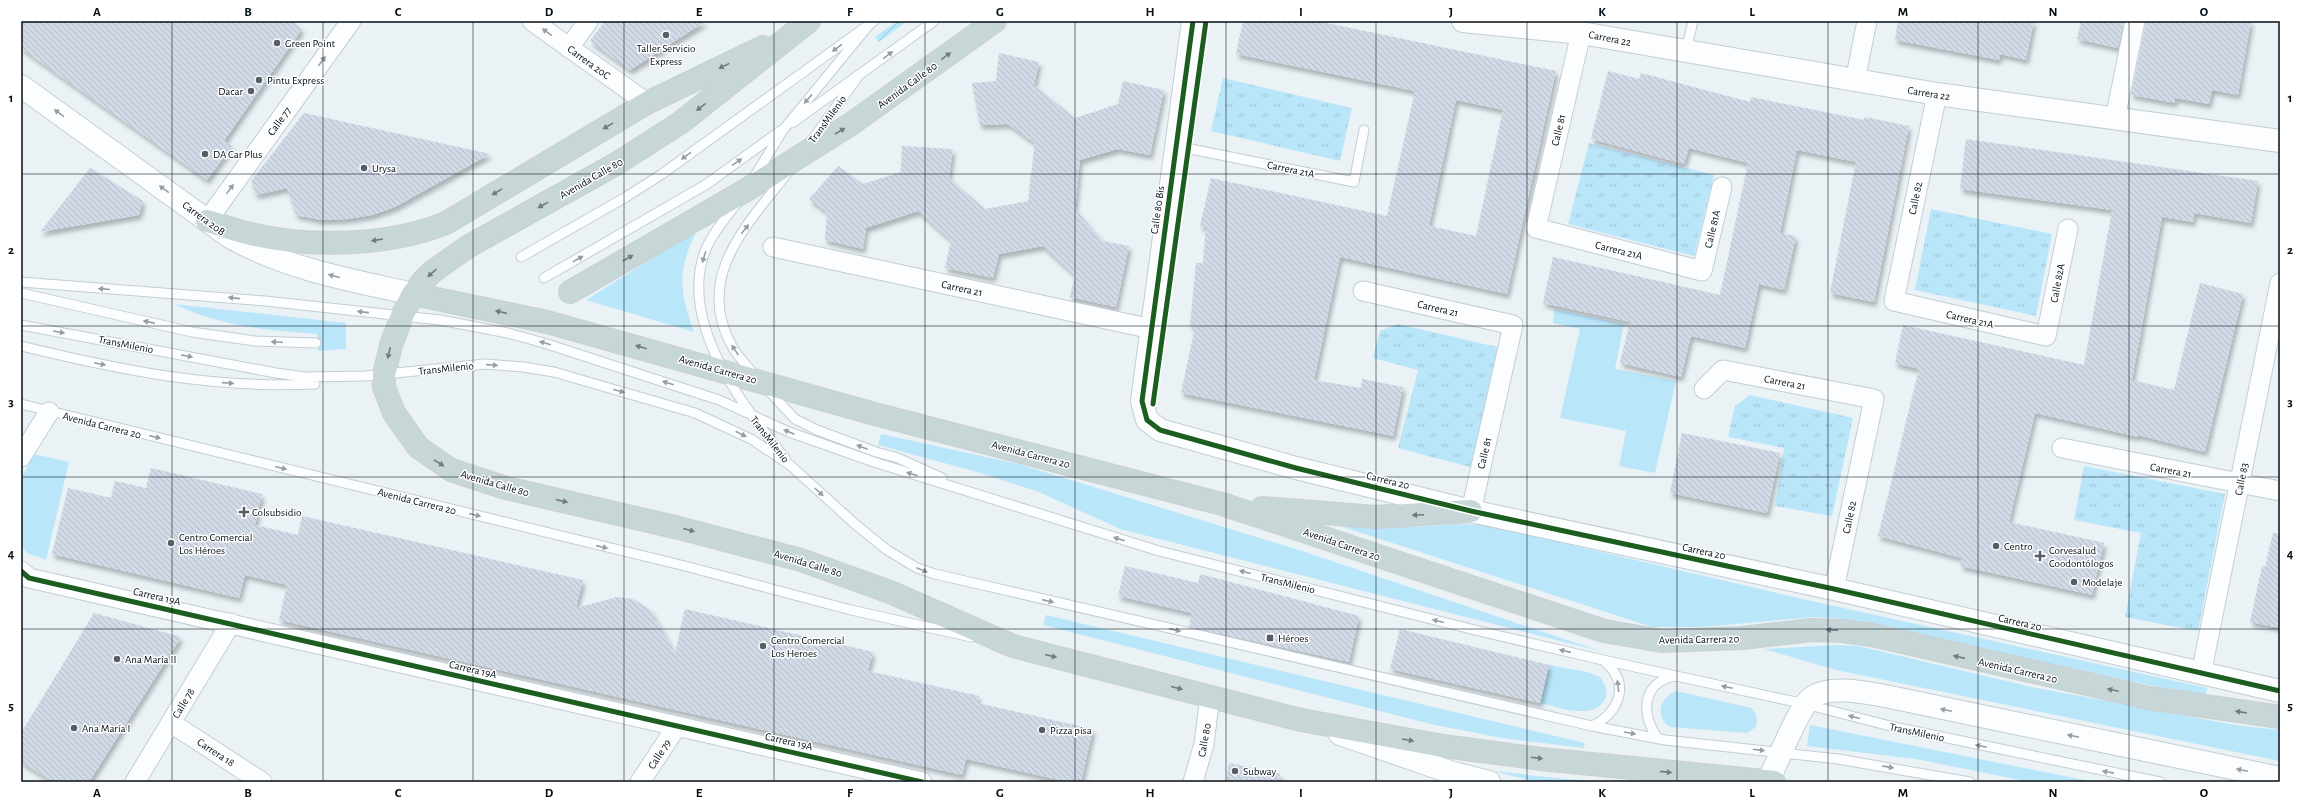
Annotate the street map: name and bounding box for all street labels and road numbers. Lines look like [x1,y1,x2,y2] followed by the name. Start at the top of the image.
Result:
[1588,29,1632,48] street label: Carrera 22
[565,43,612,82] street label: Carrera 20C
[875,60,939,111] street label: Avenida Calle 80
[1907,85,1951,102] street label: Carrera 22
[807,94,848,145] street label: TransMilenio
[265,105,294,138] street label: Calle 77
[1550,113,1567,147] street label: Calle 81
[558,156,625,201] street label: Avenida Calle 80
[1266,159,1316,180] street label: Carrera 21A
[1907,181,1924,216] street label: Calle 82
[1149,185,1166,235] street label: Calle 80 Bis
[180,199,227,238] street label: Carrera 20B
[1703,209,1722,249] street label: Calle 81A
[1594,239,1644,262] street label: Carrera 21A
[2048,262,2067,304] street label: Calle 82A
[940,279,984,298] street label: Carrera 21
[1416,298,1460,319] street label: Carrera 21
[1945,309,1995,330] street label: Carrera 21A
[98,334,154,355] street label: TransMilenio
[678,353,758,386] street label: Avenida Carrera 20
[418,360,474,377] street label: TransMilenio
[1763,373,1807,392] street label: Carrera 21
[61,410,143,441] street label: Avenida Carrera 20
[748,414,791,465] street label: TransMilenio
[1476,436,1493,470] street label: Calle 81
[990,439,1071,470] street label: Avenida Carrera 20
[2149,461,2193,480] street label: Carrera 21
[2233,461,2250,496] street label: Calle 83
[459,468,531,499] street label: Avenida Calle 80
[1365,470,1411,491] street label: Carrera 20
[376,486,458,517] street label: Avenida Carrera 20
[1841,500,1858,535] street label: Calle 82
[1302,526,1382,563] street label: Avenida Carrera 20
[1681,542,1727,561] street label: Carrera 20
[772,548,843,579] street label: Avenida Calle 80
[1260,571,1316,596] street label: TransMilenio
[132,586,182,607] street label: Carrera 19A
[1997,612,2043,633] street label: Carrera 20
[1659,633,1740,646] street label: Avenida Carrera 20
[1977,656,2059,685] street label: Avenida Carrera 20
[448,659,498,680] street label: Carrera 19A
[170,686,197,720] street label: Calle 78
[1889,721,1945,744] street label: TransMilenio
[1196,722,1213,758] street label: Calle 80
[764,731,814,752] street label: Carrera 19A
[195,736,236,769] street label: Carrera 18
[646,737,673,771] street label: Calle 79

